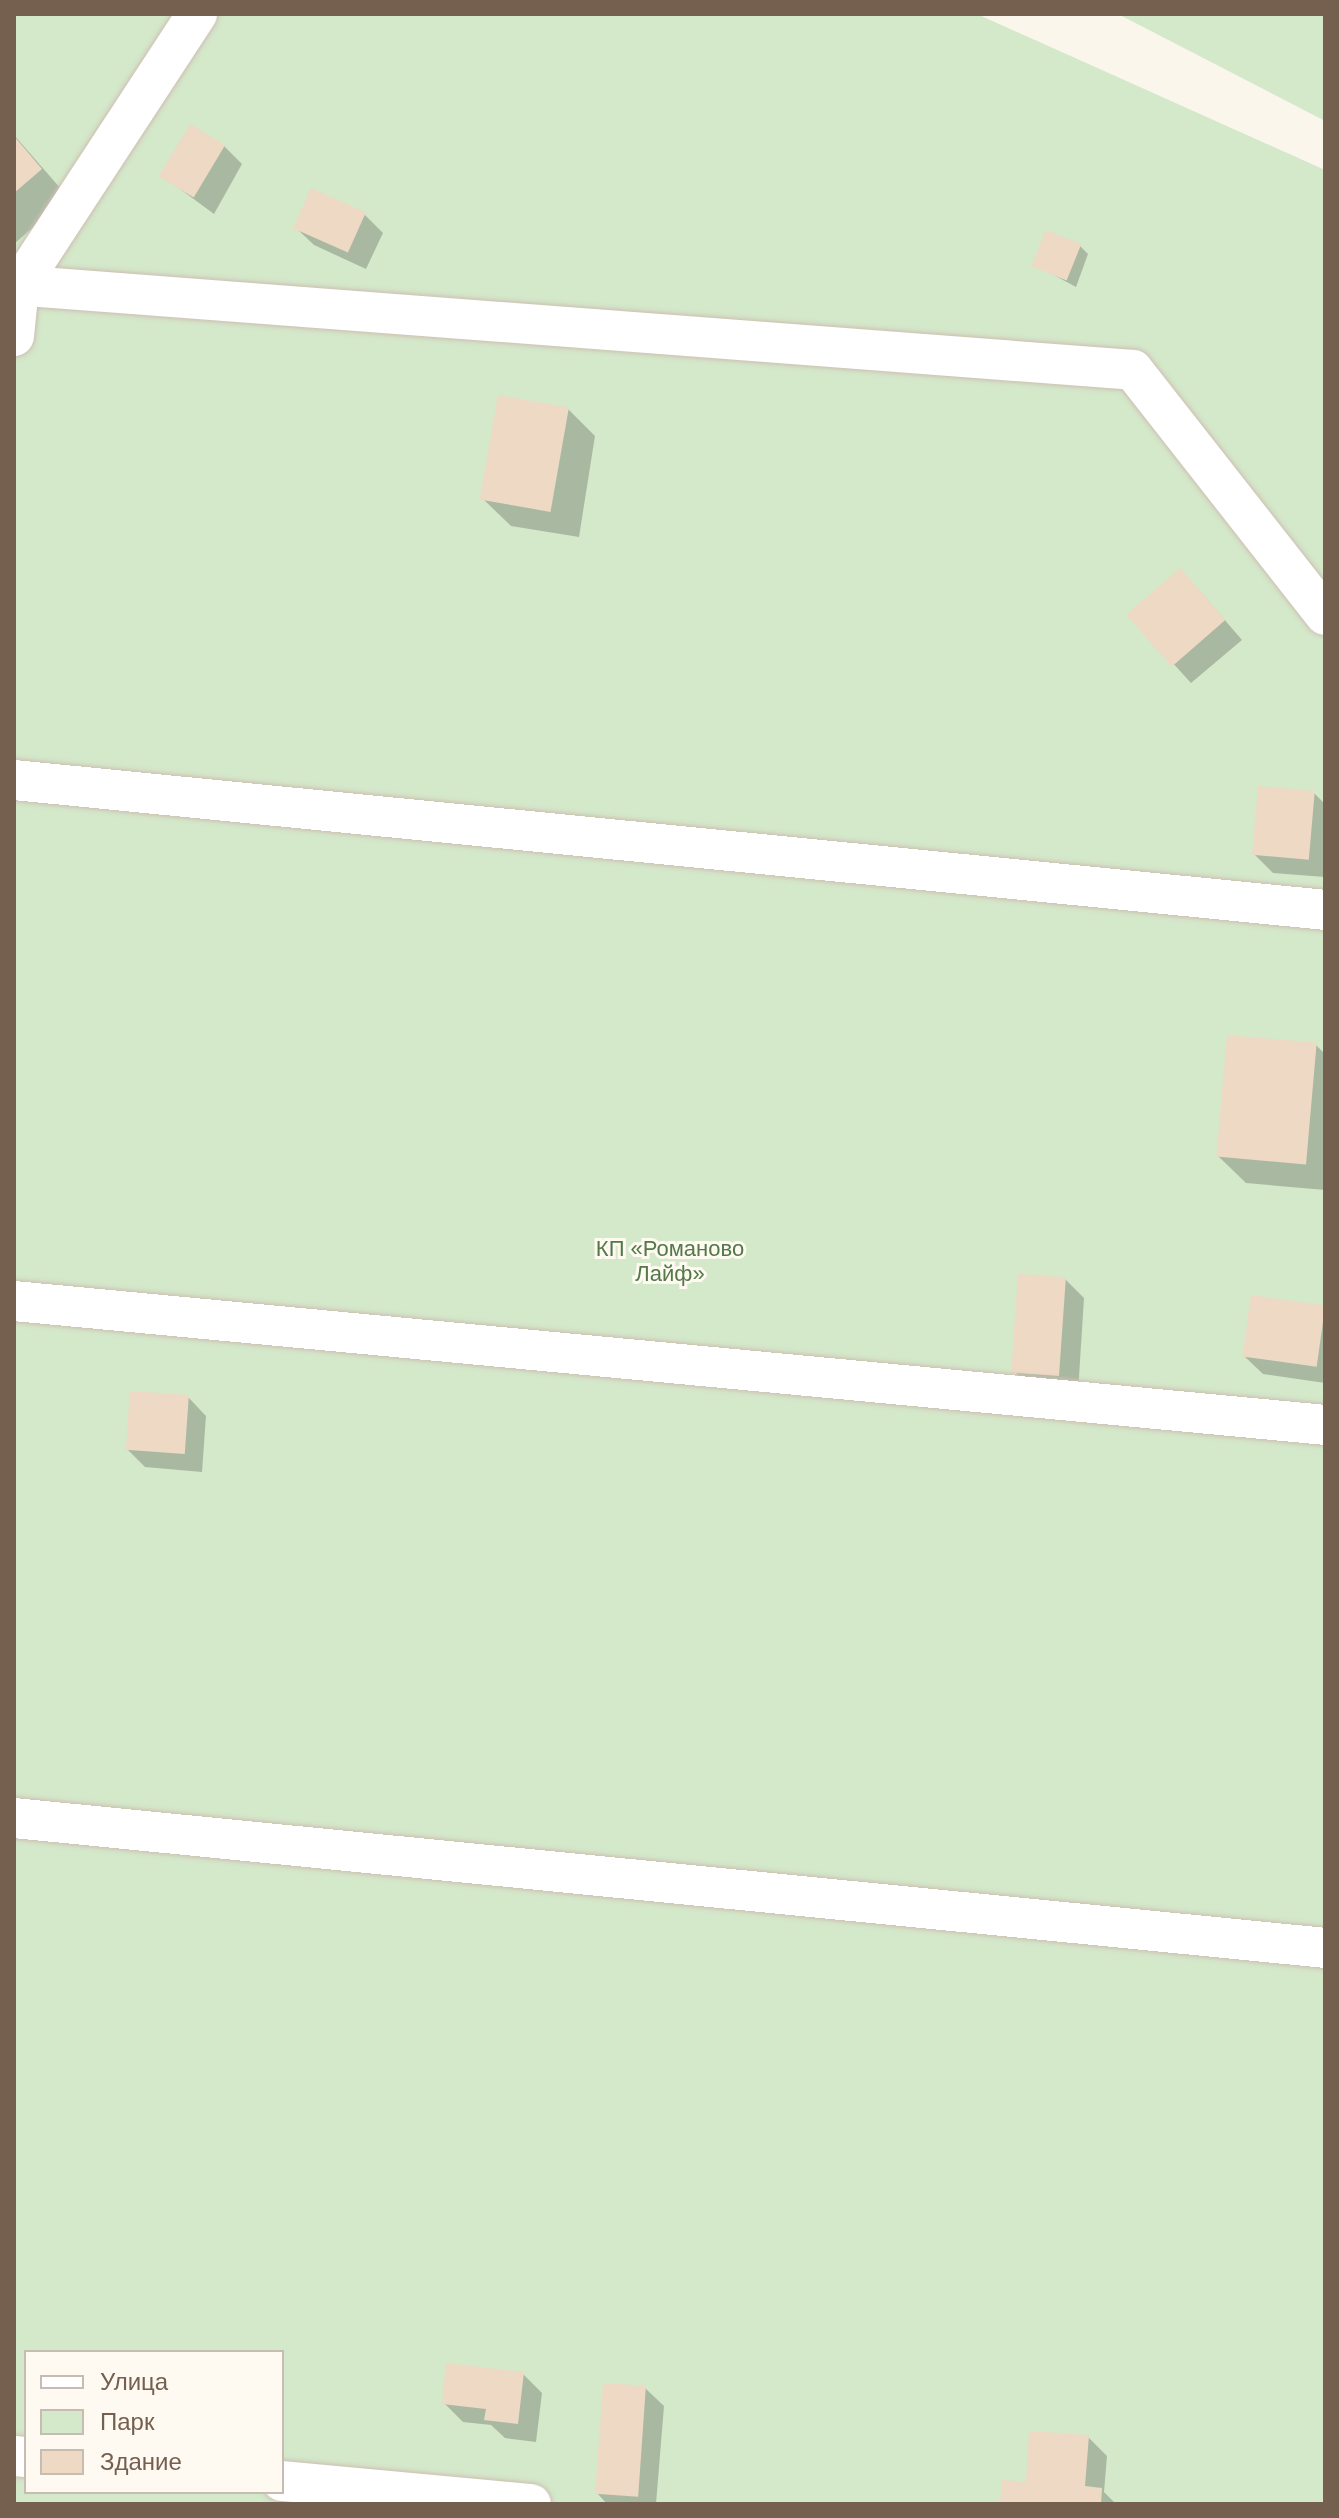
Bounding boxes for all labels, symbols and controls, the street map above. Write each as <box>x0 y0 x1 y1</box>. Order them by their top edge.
park label: КП «Романово Лайф» <box>596 1235 744 1286</box>
legend <box>24 2350 284 2494</box>
text: Улица <box>100 2368 168 2395</box>
text: Парк <box>100 2408 154 2435</box>
text: Здание <box>100 2448 182 2475</box>

